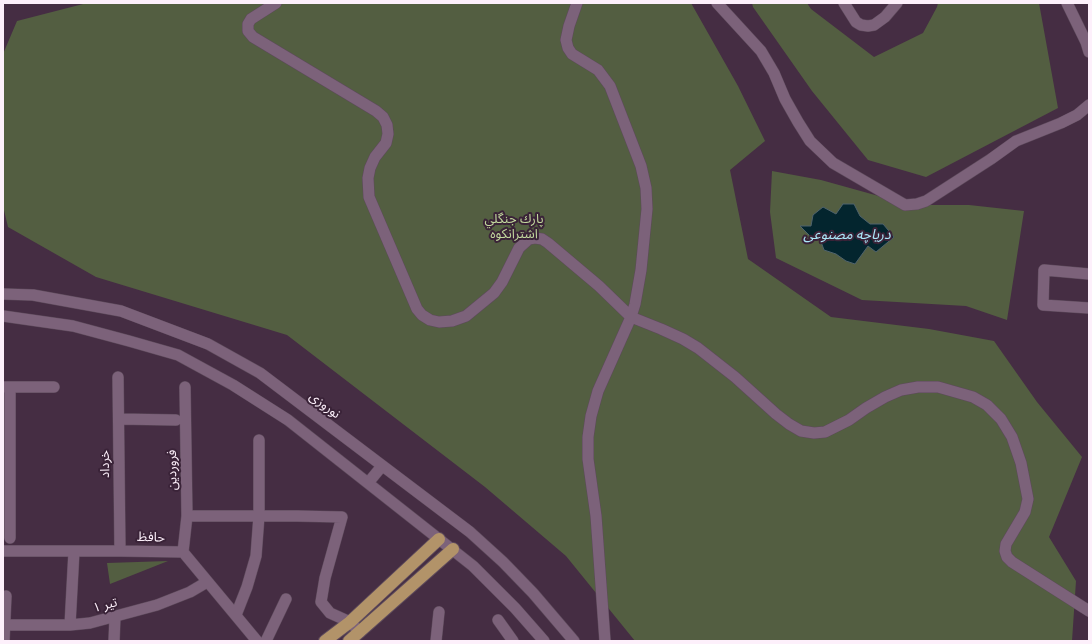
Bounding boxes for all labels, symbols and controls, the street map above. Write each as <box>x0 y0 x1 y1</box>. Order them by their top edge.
park label: پارك جنگلي اشترانكوه <box>484 211 544 242</box>
water label: دریاچه مصنوعی <box>803 226 891 242</box>
street label: نوروزی <box>306 388 344 422</box>
street label: خرداد <box>97 450 113 478</box>
street label: فروردین <box>164 450 180 490</box>
street label: حافظ <box>137 529 165 545</box>
street label: تیر ۱ <box>91 594 119 616</box>

